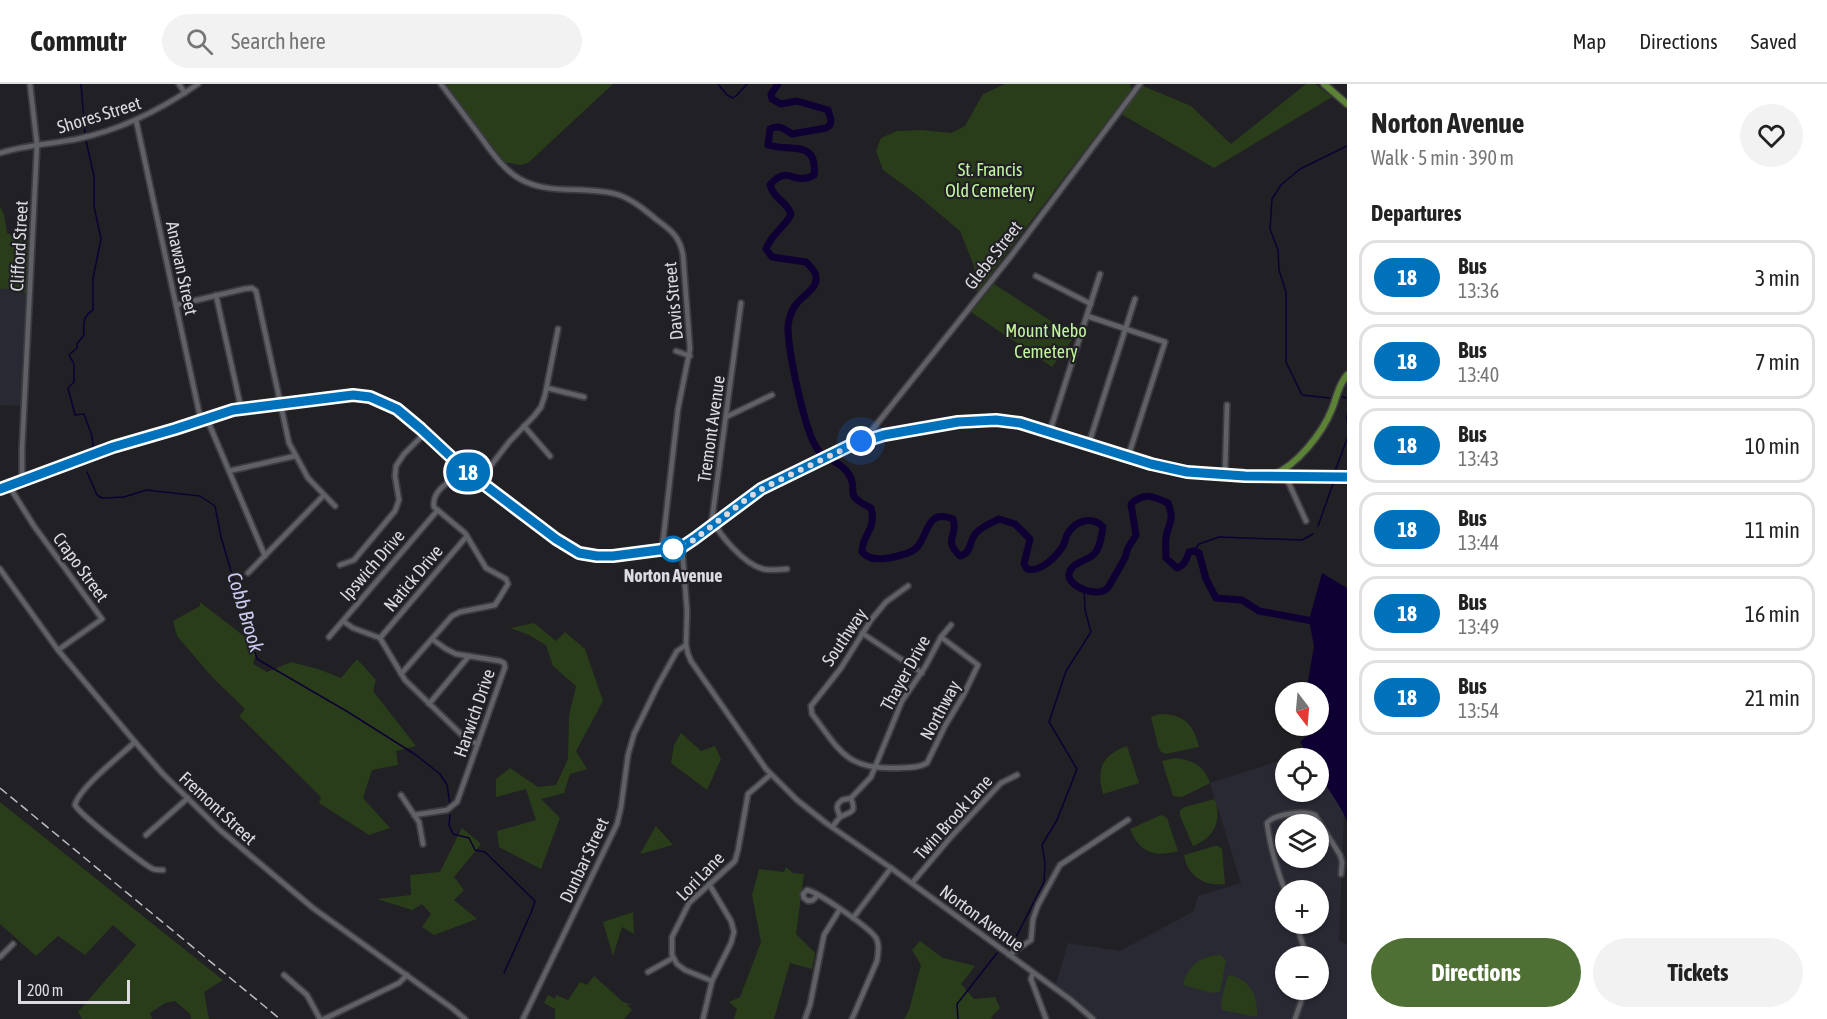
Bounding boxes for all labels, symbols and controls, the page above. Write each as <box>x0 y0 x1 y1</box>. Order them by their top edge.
search box <box>162 14 582 68</box>
text: Commutr <box>30 25 126 57</box>
icon: search <box>183 25 216 58</box>
text: Search here <box>231 28 326 54</box>
text: Map <box>1572 29 1606 53</box>
text: Directions <box>1639 29 1718 53</box>
text: Saved <box>1751 29 1797 53</box>
street label: Shores Street <box>55 92 143 138</box>
button: heart <box>1740 104 1803 167</box>
text: Norton Avenue <box>1371 107 1525 139</box>
text: Walk · 5 min · 390 m <box>1371 146 1514 169</box>
park label: St. Francis Old Cemetery <box>945 159 1035 201</box>
street label: Clifford Street <box>6 200 32 292</box>
text: Departures <box>1371 200 1461 226</box>
street label: Glebe Street <box>960 217 1026 293</box>
street label: Anawan Street <box>162 219 202 317</box>
text: Bus <box>1458 253 1487 279</box>
street label: Davis Street <box>659 261 687 341</box>
text: 18 <box>1397 265 1417 289</box>
text: 3 min <box>1755 265 1800 291</box>
text: 13:36 <box>1458 279 1499 302</box>
park label: Mount Nebo Cemetery <box>1005 320 1087 362</box>
text: Bus <box>1458 337 1487 363</box>
text: 18 <box>1397 349 1417 373</box>
text: 7 min <box>1755 349 1800 375</box>
text: 13:40 <box>1458 363 1499 386</box>
street label: Tremont Avenue <box>693 374 729 484</box>
text: Bus <box>1458 421 1487 447</box>
your location <box>846 426 876 456</box>
text: 18 <box>1397 433 1417 457</box>
text: 10 min <box>1745 433 1800 459</box>
text: 13:43 <box>1458 447 1499 470</box>
line badge: 18 <box>441 452 495 492</box>
text: 18 <box>458 460 478 484</box>
text: Bus <box>1458 505 1487 531</box>
text: 18 <box>1397 517 1417 541</box>
text: 11 min <box>1745 517 1800 543</box>
street label: Ipswich Drive <box>335 525 409 605</box>
street label: Crapo Street <box>49 528 113 606</box>
text: 13:44 <box>1458 531 1499 554</box>
marker: Norton Avenue <box>660 536 686 562</box>
street label: Natick Drive <box>379 540 447 616</box>
place label: Norton Avenue <box>624 565 722 586</box>
water label: Cobb Brook <box>223 569 269 655</box>
text: Bus <box>1458 589 1487 615</box>
text: 18 <box>1397 601 1417 625</box>
text: 16 min <box>1745 601 1800 627</box>
street label: Southway <box>817 604 871 670</box>
text: 13:49 <box>1458 615 1499 638</box>
street label: Thayer Drive <box>876 632 934 714</box>
street label: Harwich Drive <box>449 666 499 760</box>
text: Bus <box>1458 673 1487 699</box>
street label: Northway <box>916 677 964 743</box>
north arrow <box>1275 682 1329 736</box>
map controls <box>1275 682 1329 1000</box>
text: 18 <box>1397 685 1417 709</box>
text: 21 min <box>1745 685 1800 711</box>
text: 13:54 <box>1458 699 1499 722</box>
button: locate <box>1275 748 1329 802</box>
street label: Fremont Street <box>175 767 261 849</box>
street label: Twin Brook Lane <box>910 770 996 864</box>
street label: Dunbar Street <box>555 814 613 906</box>
button: layers <box>1275 814 1329 868</box>
street label: Lori Lane <box>672 847 728 905</box>
street label: Norton Avenue <box>936 880 1028 956</box>
button: + <box>1275 880 1329 934</box>
button: Directions <box>1371 938 1581 1007</box>
button: Tickets <box>1593 938 1803 1007</box>
button: − <box>1275 946 1329 1000</box>
scale bar <box>18 977 130 1004</box>
text: 200 m <box>27 981 63 999</box>

